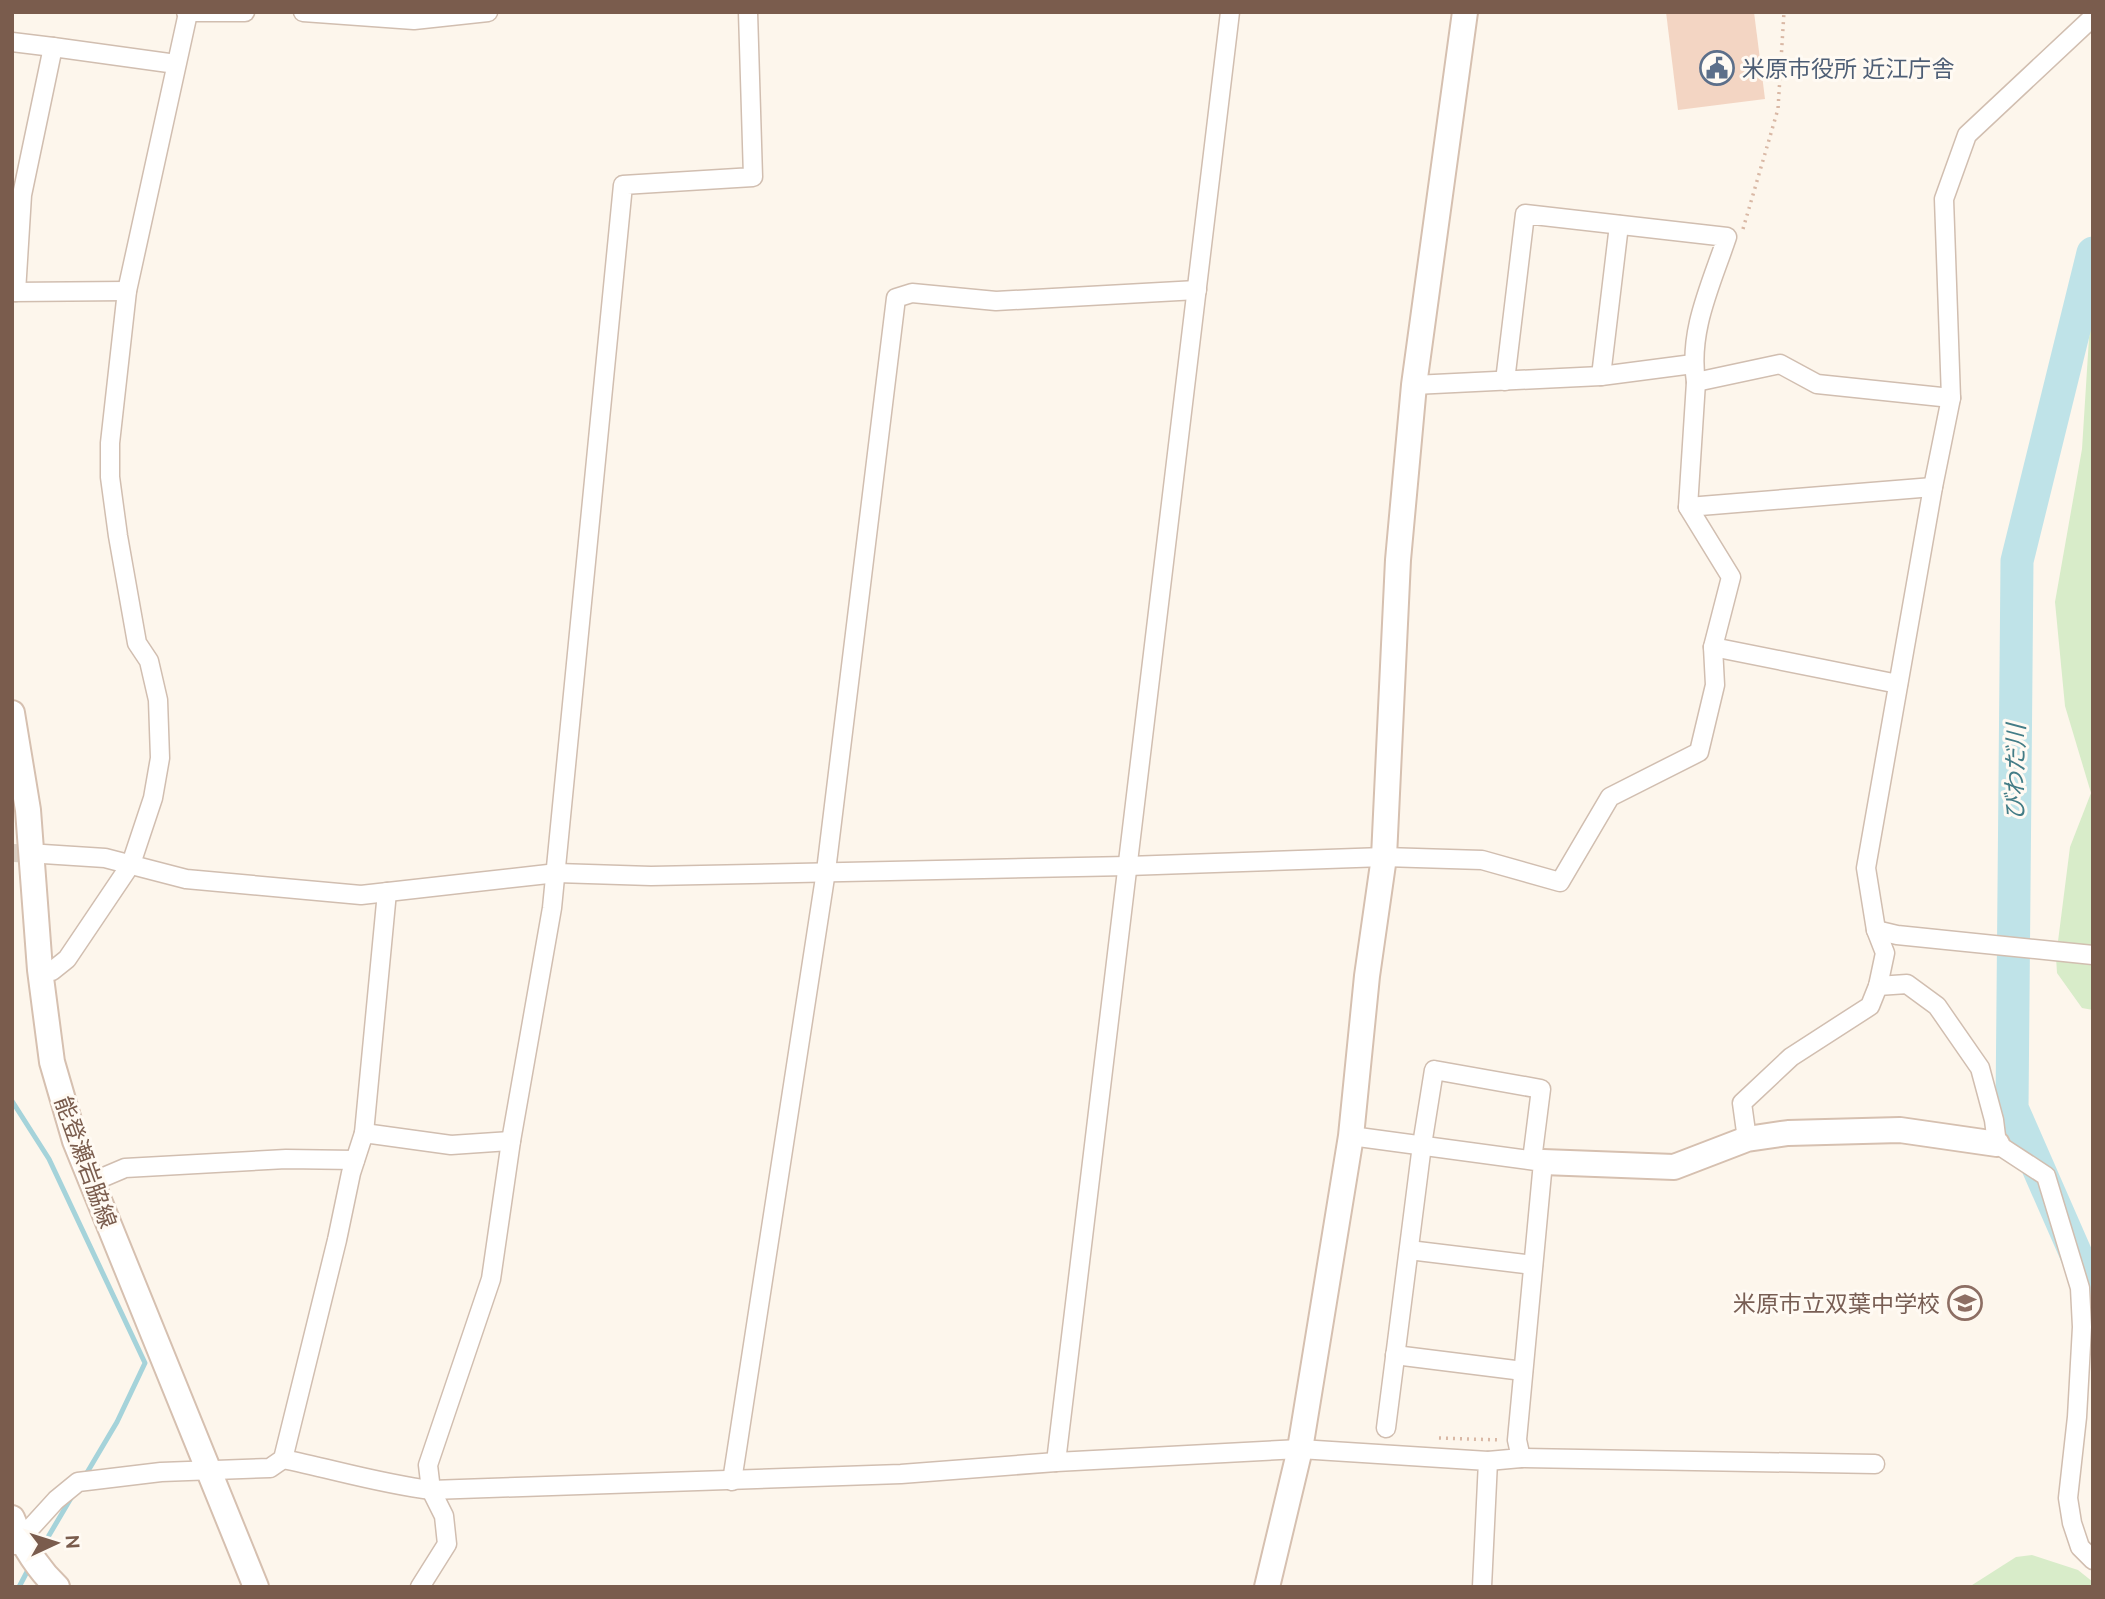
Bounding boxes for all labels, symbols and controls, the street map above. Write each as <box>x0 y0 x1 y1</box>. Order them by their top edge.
public building icon: 米原市役所 近江庁舎 <box>1698 49 1736 87</box>
place label: 米原市役所 近江庁舎 <box>1742 56 1954 81</box>
water label: びわだ川 <box>2001 721 2029 820</box>
street label: 能登瀬岩脇線 <box>51 1093 121 1231</box>
school or university icon: 米原市立双葉中学校 <box>1946 1284 1984 1322</box>
place label: 米原市立双葉中学校 <box>1733 1291 1940 1316</box>
north arrow <box>21 1508 91 1578</box>
text: N <box>61 1534 84 1550</box>

